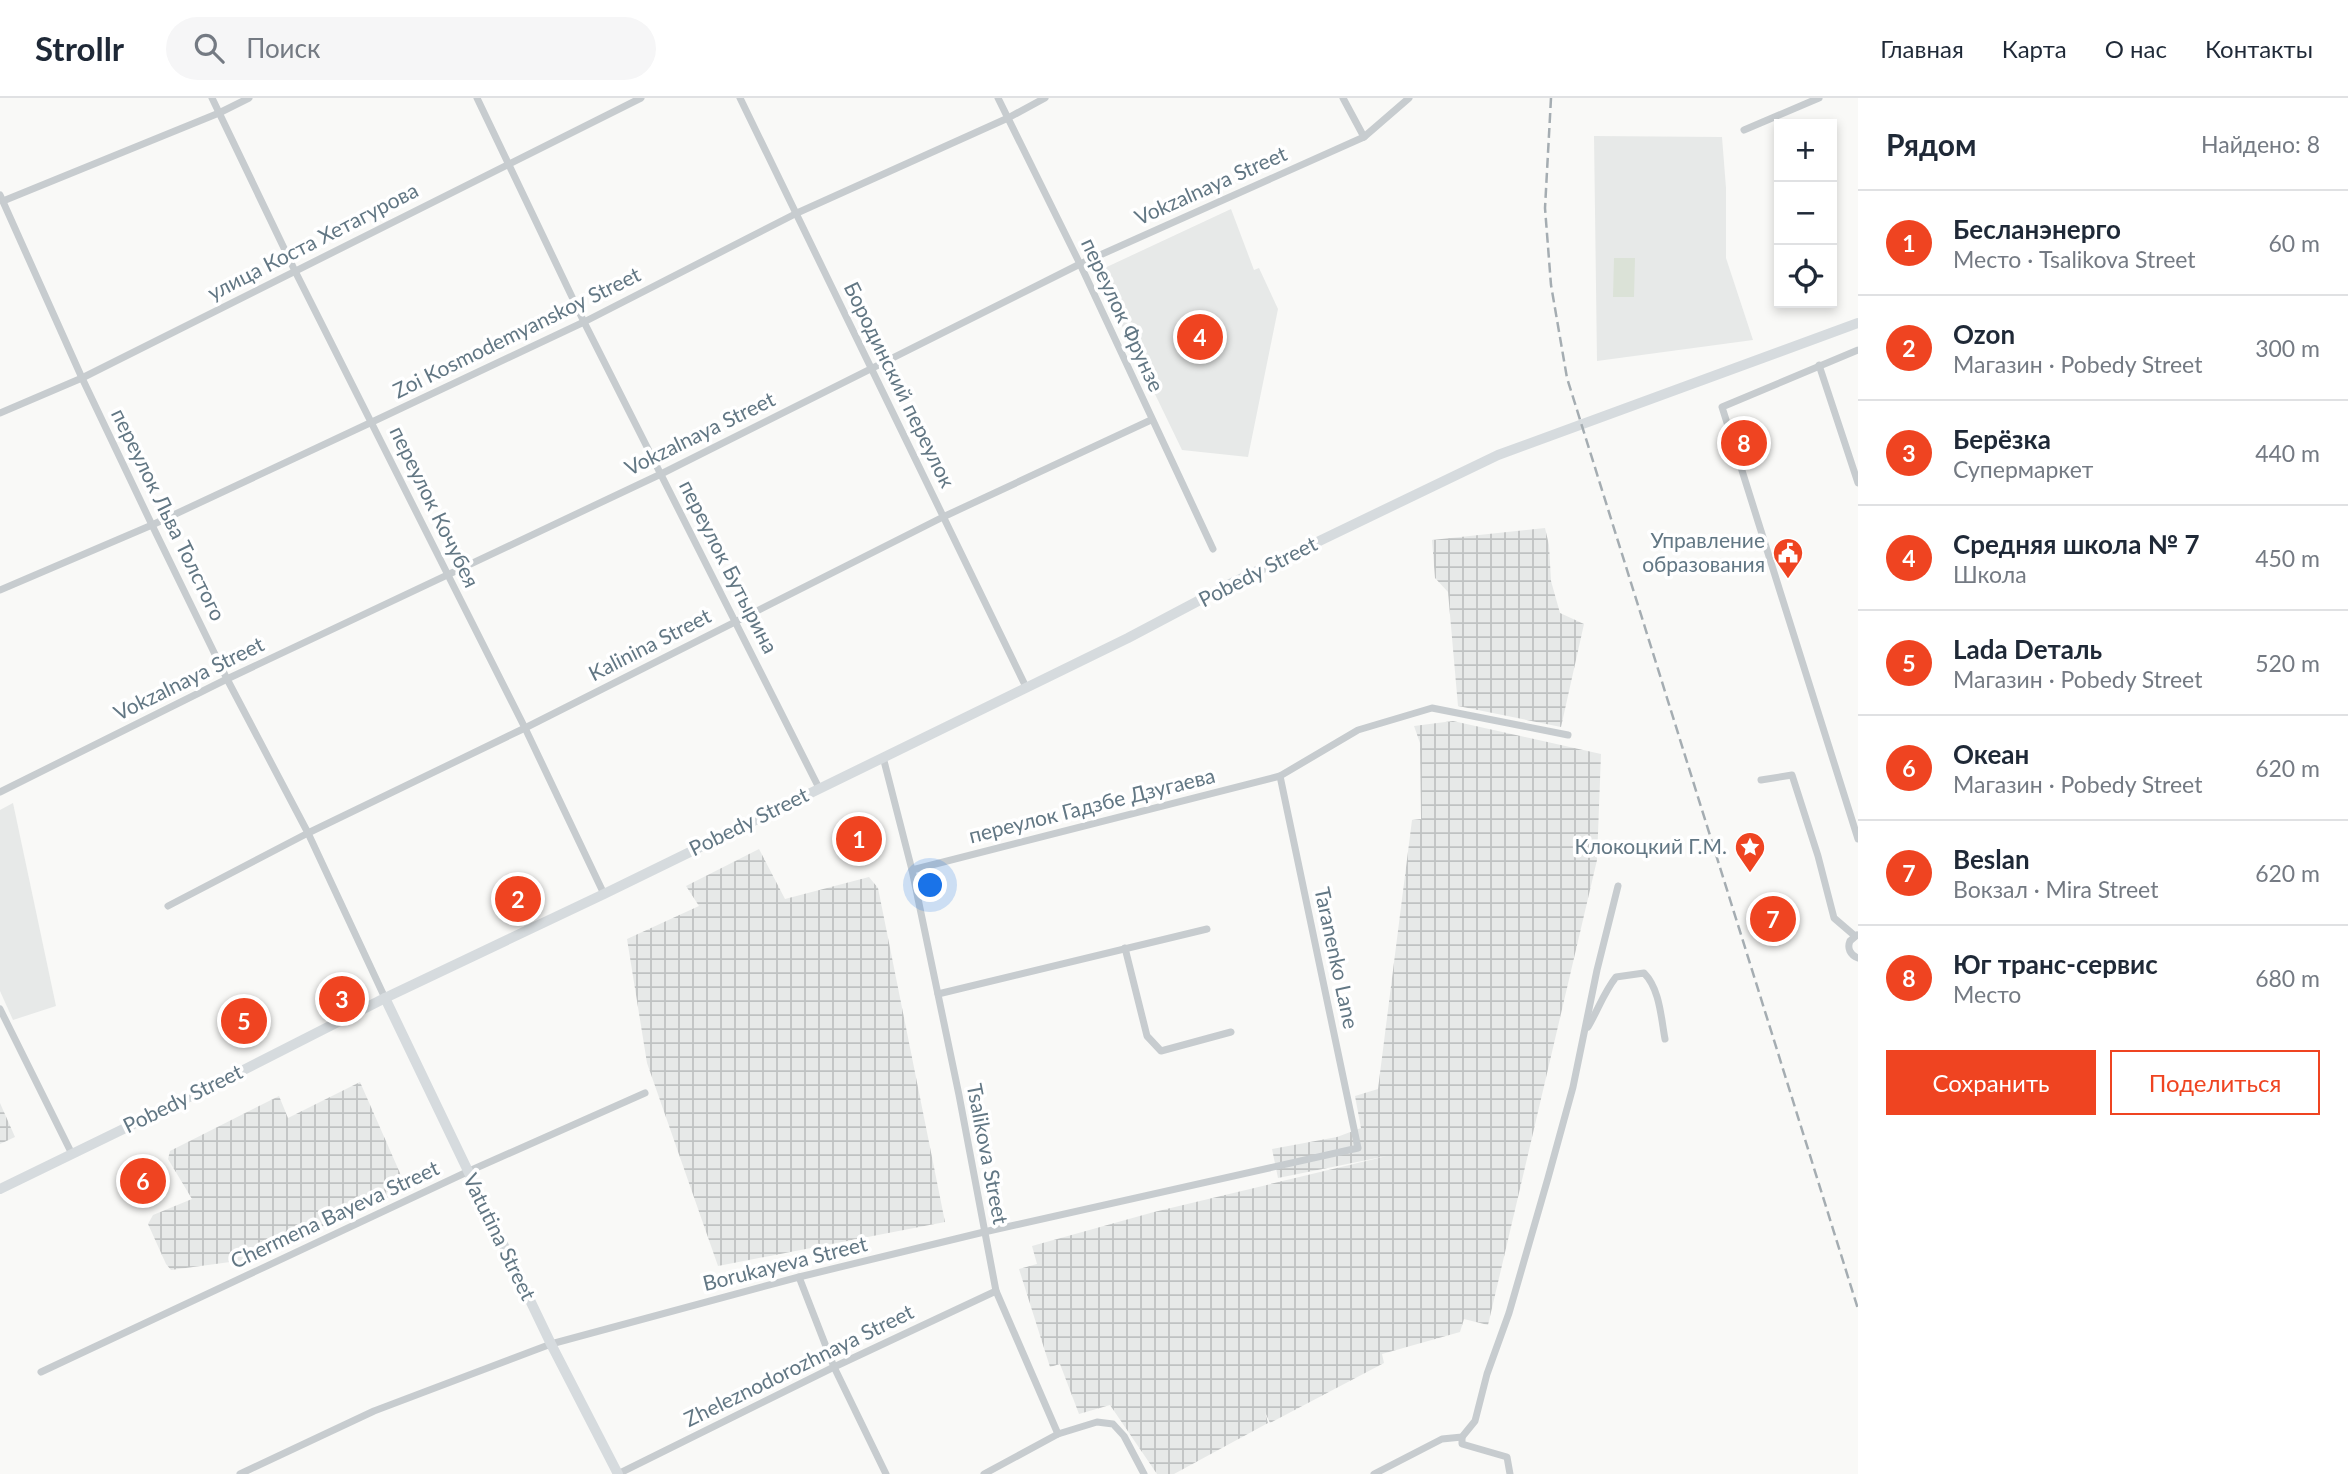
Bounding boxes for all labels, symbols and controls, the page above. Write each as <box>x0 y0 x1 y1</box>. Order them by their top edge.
search box <box>166 17 656 80</box>
text: Strollr <box>35 28 124 68</box>
icon: search <box>190 29 228 67</box>
text: Поиск <box>246 32 320 64</box>
text: Главная <box>1880 34 1964 63</box>
text: Карта <box>2002 34 2067 63</box>
text: О нас <box>2105 34 2167 63</box>
text: Контакты <box>2205 34 2313 63</box>
map controls <box>1774 119 1837 308</box>
button: + <box>1774 119 1837 182</box>
text: Рядом <box>1886 126 1976 162</box>
text: Найдено: 8 <box>2201 130 2320 158</box>
street label: Vokzalnaya Street <box>1131 140 1291 229</box>
street label: улица Коста Хетагурова <box>203 177 422 305</box>
button: − <box>1774 182 1837 245</box>
text: Бесланэнерго <box>1953 213 2121 245</box>
text: 1 <box>1902 229 1916 257</box>
text: 60 m <box>2269 229 2320 257</box>
street label: переулок Фрунзе <box>1077 234 1170 395</box>
button: locate <box>1774 245 1837 308</box>
text: Место · Tsalikova Street <box>1953 245 2196 273</box>
street label: Zoi Kosmodemyanskoy Street <box>389 261 645 403</box>
street label: Бородинский переулок <box>840 277 961 491</box>
pin: 4 <box>1177 311 1223 363</box>
text: Ozon <box>1953 318 2015 350</box>
text: 2 <box>1902 334 1916 362</box>
text: 300 m <box>2255 334 2320 362</box>
text: Магазин · Pobedy Street <box>1953 350 2202 378</box>
street label: Vokzalnaya Street <box>620 385 779 480</box>
street label: переулок Льва Толстого <box>107 404 232 625</box>
pin: 8 <box>1721 417 1767 469</box>
street label: переулок Кочубея <box>385 422 485 591</box>
text: Берёзка <box>1953 423 2051 455</box>
text: 3 <box>1902 439 1916 467</box>
text: 440 m <box>2255 439 2320 467</box>
text: Супермаркет <box>1953 455 2093 483</box>
street label: переулок Бутырина <box>675 476 784 657</box>
place label: Управление образования <box>1642 527 1765 576</box>
text: Средняя школа № 7 <box>1953 528 2200 560</box>
street label: Pobedy Street <box>1194 530 1321 611</box>
public building icon: Управление образования <box>1771 536 1805 580</box>
text: 4 <box>1902 544 1916 572</box>
text: 450 m <box>2255 544 2320 572</box>
text: Школа <box>1953 560 2027 588</box>
street label: Kalinina Street <box>584 602 715 685</box>
street label: Vokzalnaya Street <box>109 630 268 725</box>
text: Lada Dеталь <box>1953 633 2102 665</box>
text: 5 <box>1902 649 1916 677</box>
text: 520 m <box>2255 649 2320 677</box>
text: Магазин · Pobedy Street <box>1953 665 2202 693</box>
text: Океан <box>1953 738 2029 770</box>
text: 6 <box>1902 754 1916 782</box>
text: 620 m <box>2255 754 2320 782</box>
street label: переулок Гадзбе Дзугаева <box>966 762 1217 847</box>
text: Магазин · Pobedy Street <box>1953 770 2202 798</box>
street label: Pobedy Street <box>685 781 812 860</box>
pin: 1 <box>836 813 882 865</box>
place icon: Клокоцкий Г.М. <box>1733 830 1767 874</box>
place label: Клокоцкий Г.М. <box>1575 833 1727 858</box>
text: Beslan <box>1953 843 2030 875</box>
text: 7 <box>1902 859 1916 887</box>
text: 620 m <box>2255 859 2320 887</box>
your location <box>913 868 947 902</box>
pin: 2 <box>495 873 541 925</box>
text: Вокзал · Mira Street <box>1953 875 2158 903</box>
street label: Taranenko Lane <box>1310 885 1365 1031</box>
pin: 7 <box>1750 893 1796 945</box>
text: Юг транс-сервис <box>1953 948 2158 980</box>
text: 8 <box>1902 964 1916 992</box>
text: 680 m <box>2255 964 2320 992</box>
pin: 3 <box>319 973 365 1025</box>
text: Место <box>1953 980 2021 1008</box>
pin: 5 <box>221 995 267 1047</box>
button: Сохранить <box>1886 1050 2096 1115</box>
button: Поделиться <box>2110 1050 2320 1115</box>
street label: Pobedy Street <box>119 1058 246 1137</box>
street label: Tsalikova Street <box>963 1081 1014 1227</box>
street label: Chermena Bayeva Street <box>226 1154 443 1273</box>
pin: 6 <box>120 1155 166 1207</box>
street label: Vatutina Street <box>459 1169 542 1304</box>
street label: Borukayeva Street <box>700 1230 870 1295</box>
street label: Zheleznodorozhnaya Street <box>680 1298 917 1431</box>

